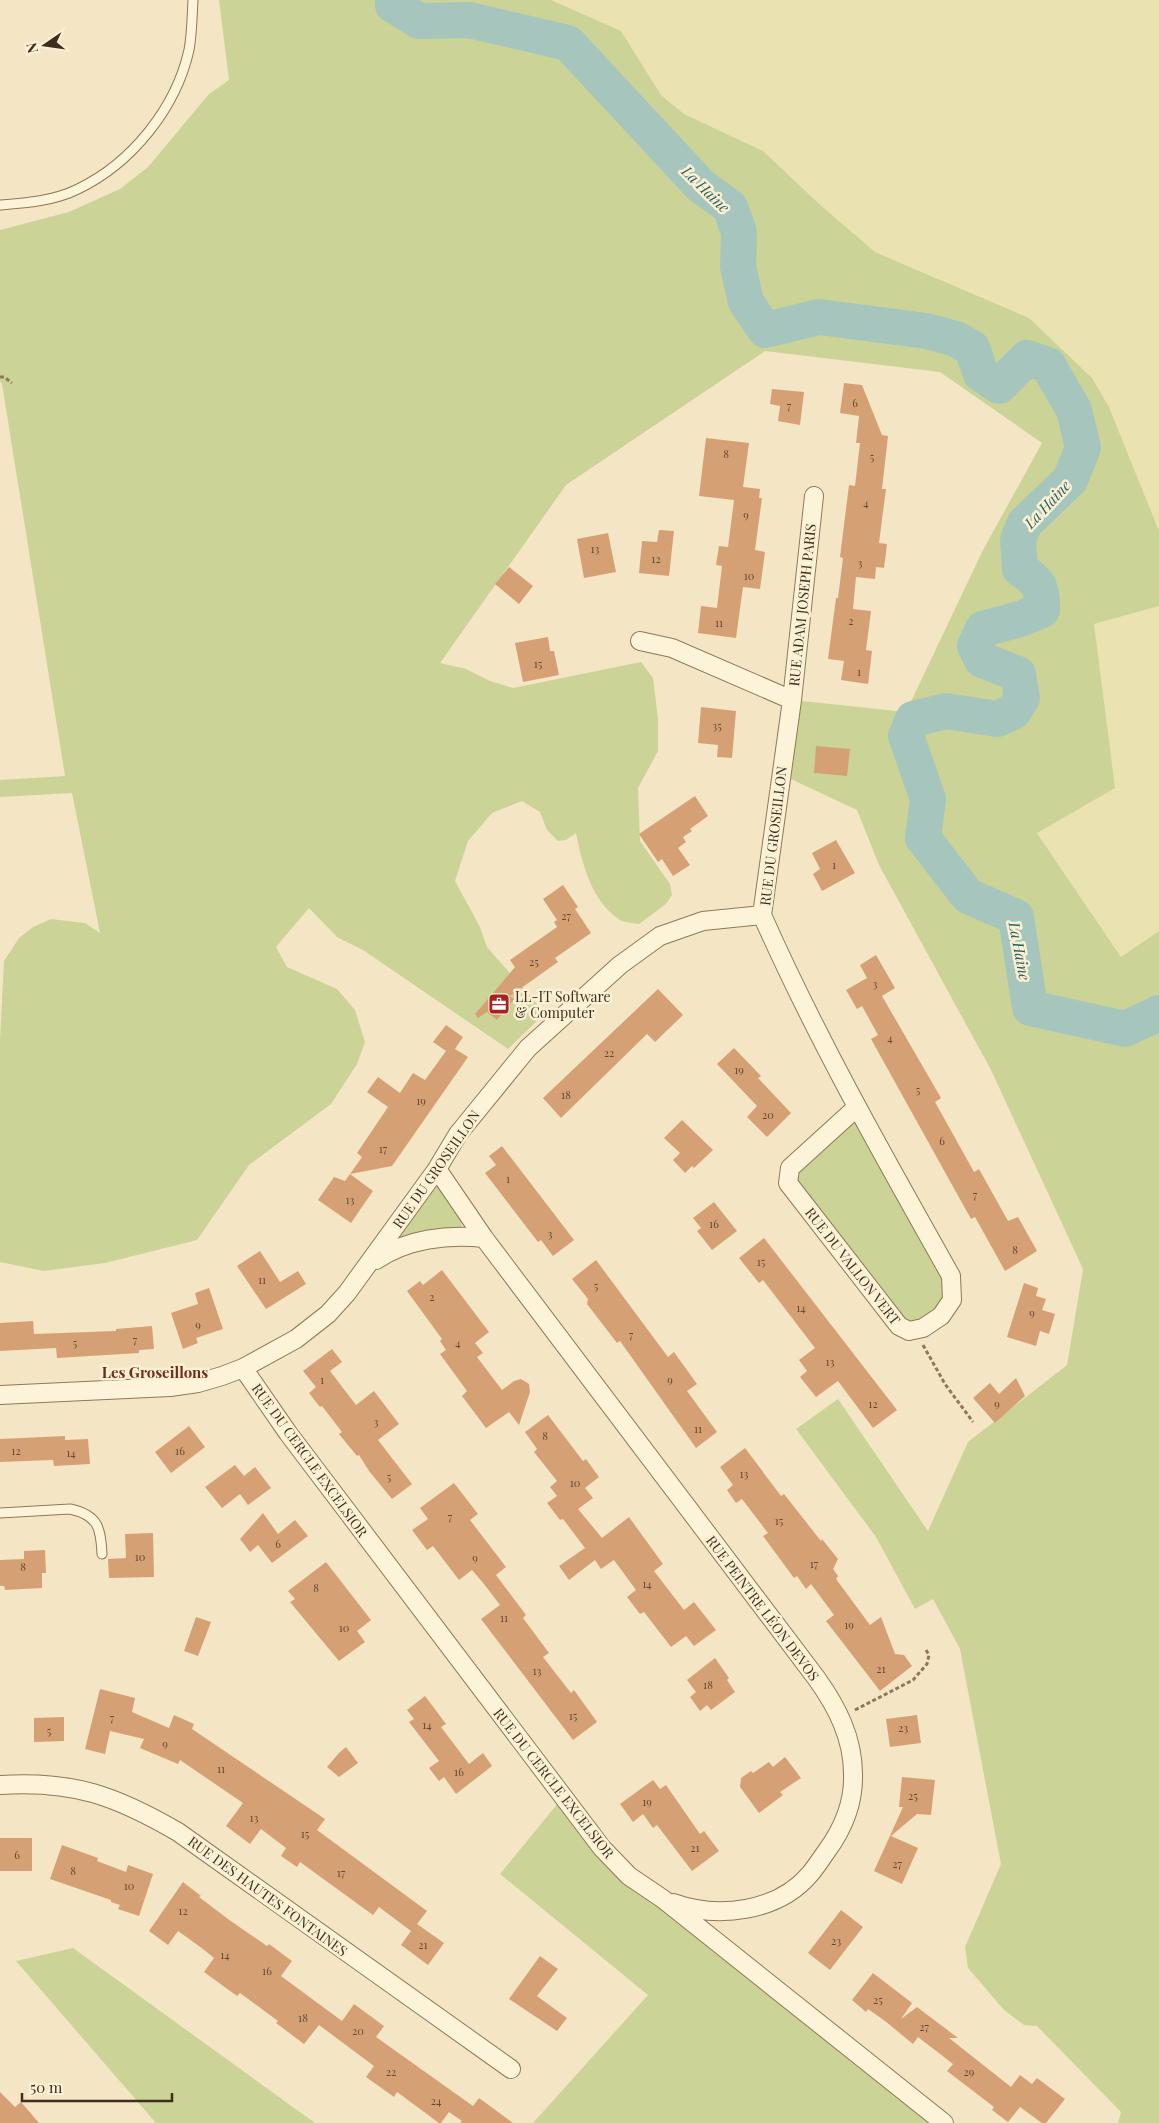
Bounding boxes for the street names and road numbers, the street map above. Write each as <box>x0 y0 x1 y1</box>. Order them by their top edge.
street label: RUE ADAM JOSEPH PARIS <box>784 523 820 687</box>
street label: RUE DU GROSEILLON <box>755 765 791 907</box>
street label: RUE DU GROSEILLON <box>388 1106 484 1232</box>
street label: RUE DU VALLON VERT <box>801 1203 905 1329</box>
street label: RUE DU CERCLE EXCELSIOR <box>248 1379 373 1541</box>
street label: RUE PEINTRE LÉON DEVOS <box>702 1532 824 1684</box>
street label: RUE DU CERCLE EXCELSIOR <box>489 1704 619 1863</box>
street label: RUE DES HAUTES FONTAINES <box>185 1832 351 1960</box>

